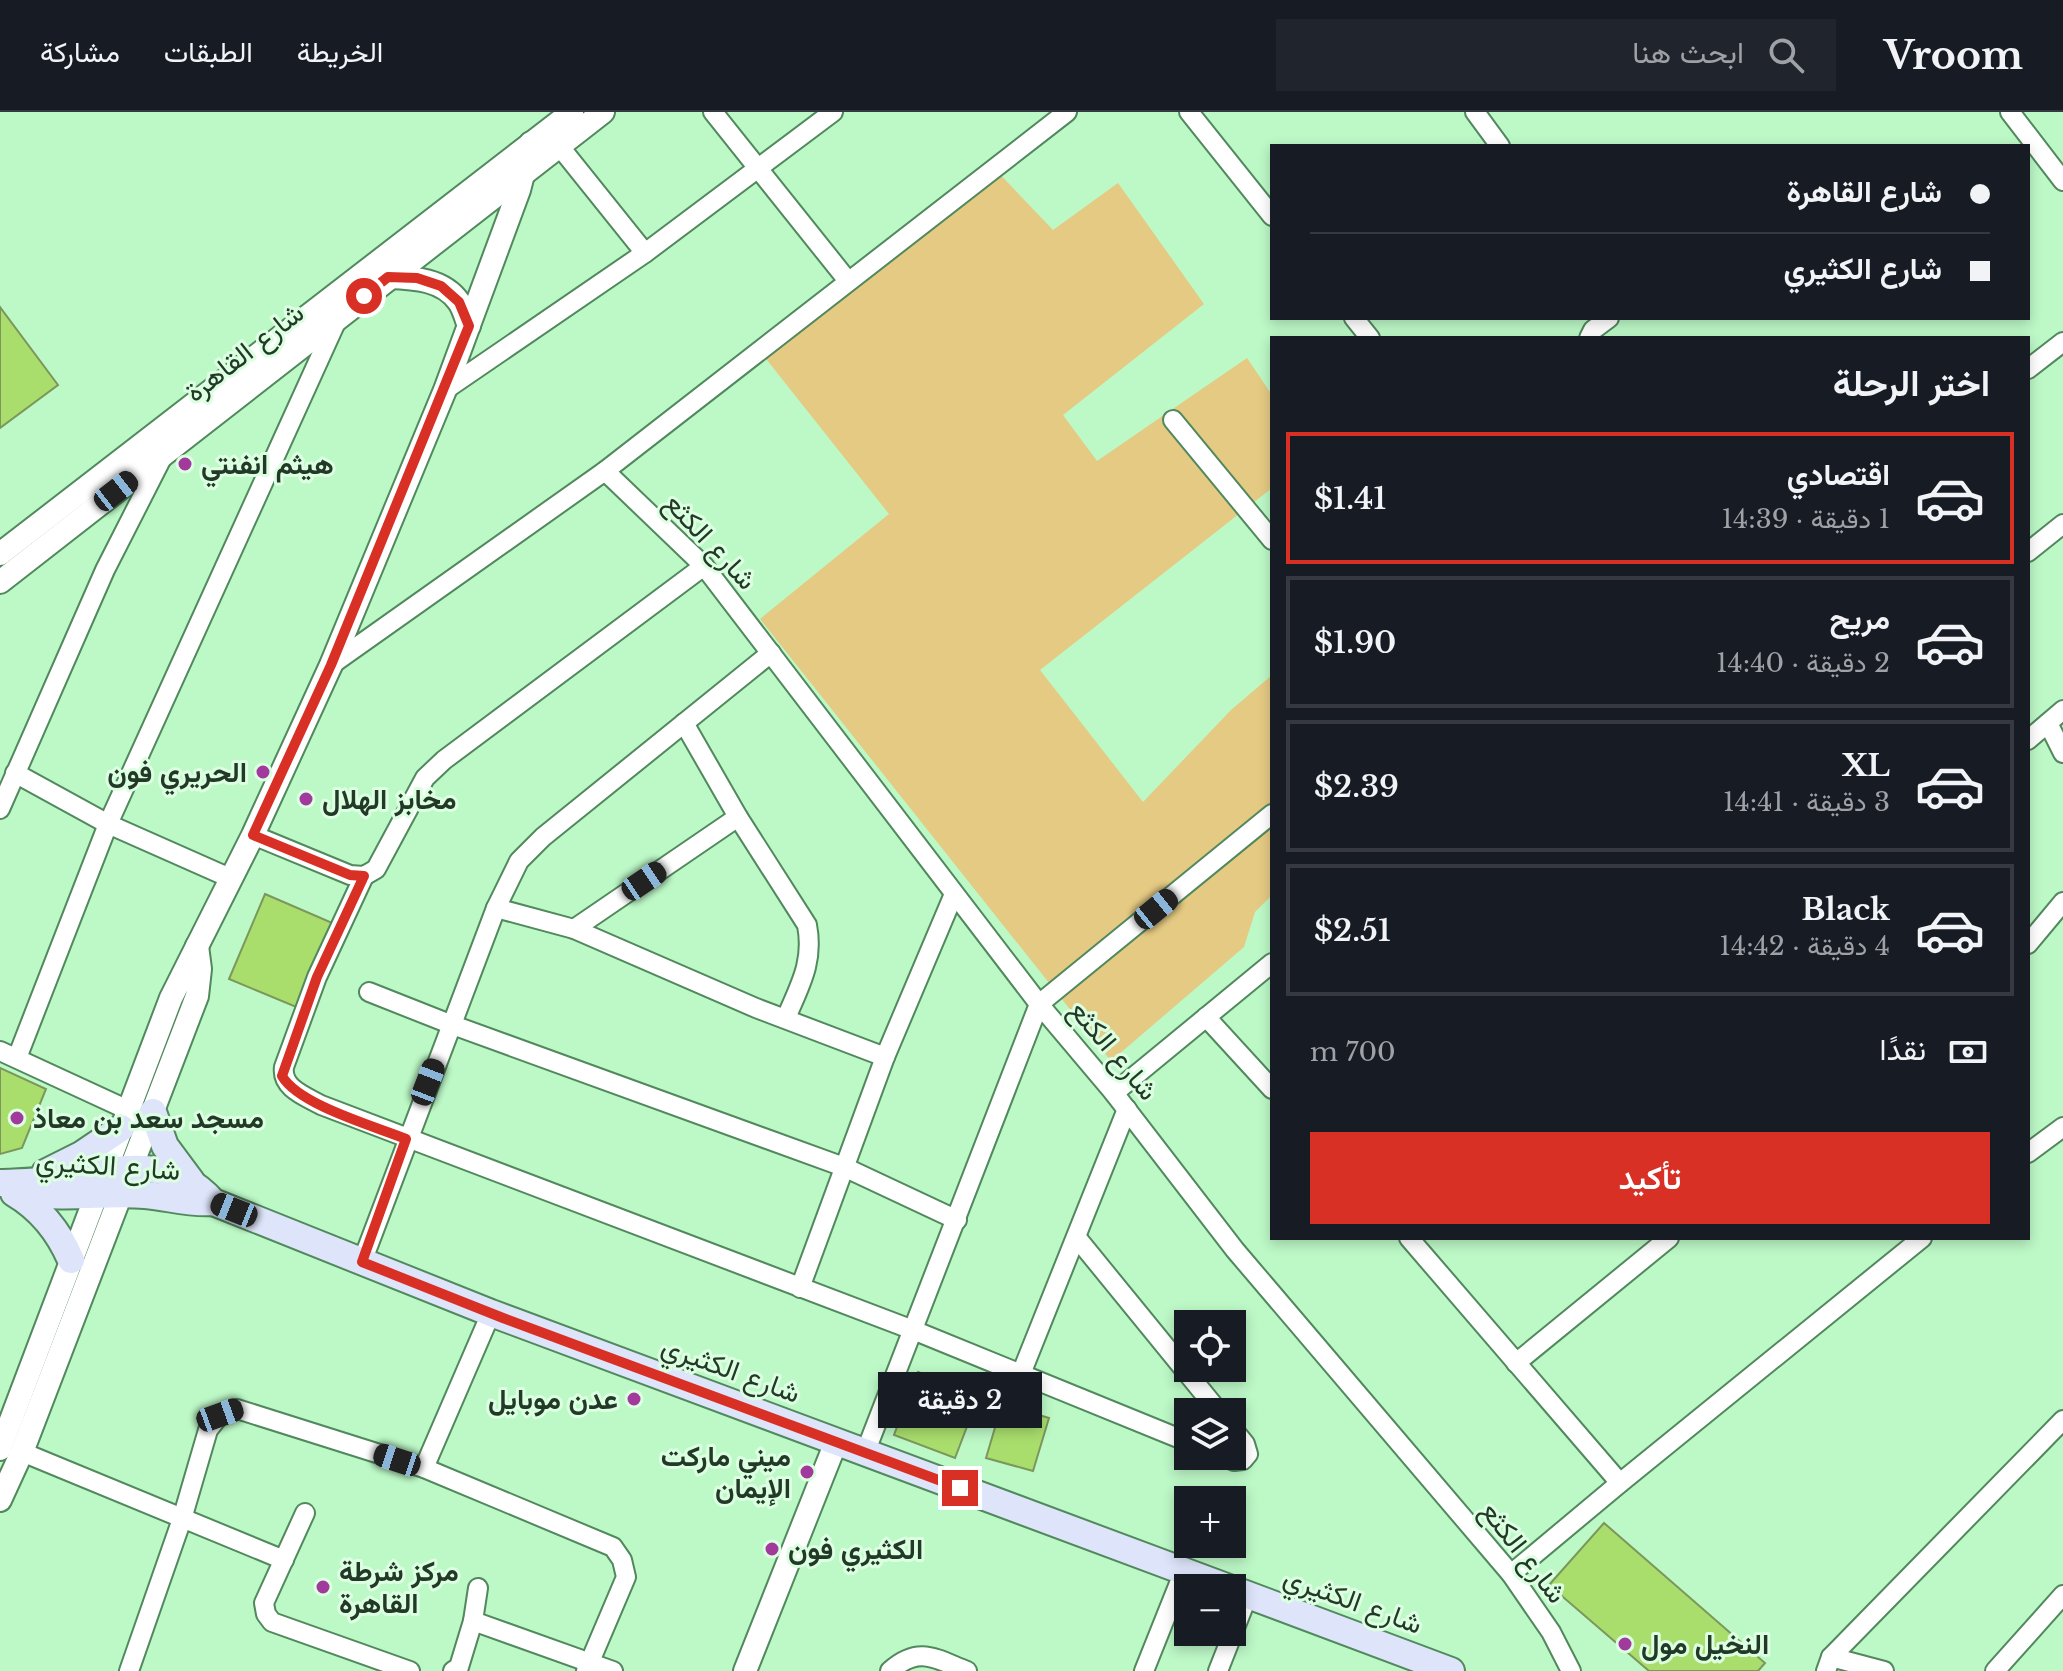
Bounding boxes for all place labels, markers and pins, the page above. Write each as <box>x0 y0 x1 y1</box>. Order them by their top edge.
place label: هيثم انفنتي <box>201 447 334 488</box>
marker: هيثم انفنتي <box>176 455 194 473</box>
place label: الحريري فون <box>107 755 247 796</box>
marker: الحريري فون <box>254 763 272 781</box>
place label: مخابز الهلال <box>322 782 456 817</box>
marker: مخابز الهلال <box>297 790 315 808</box>
place label: مسجد سعد بن معاذ <box>33 1101 264 1136</box>
marker: مسجد سعد بن معاذ <box>8 1109 26 1127</box>
place label: عدن موبايل <box>488 1382 618 1417</box>
marker: عدن موبايل <box>625 1390 643 1408</box>
place label: ميني ماركت الإيمان <box>661 1439 791 1507</box>
marker: ميني ماركت الإيمان <box>798 1463 816 1481</box>
place label: الكثيري فون <box>788 1532 923 1573</box>
marker: الكثيري فون <box>763 1540 781 1558</box>
place label: مركز شرطة القاهرة <box>339 1554 459 1621</box>
marker: مركز شرطة القاهرة <box>314 1578 332 1596</box>
place label: النخيل مول <box>1641 1627 1769 1662</box>
marker: النخيل مول <box>1616 1635 1634 1653</box>

